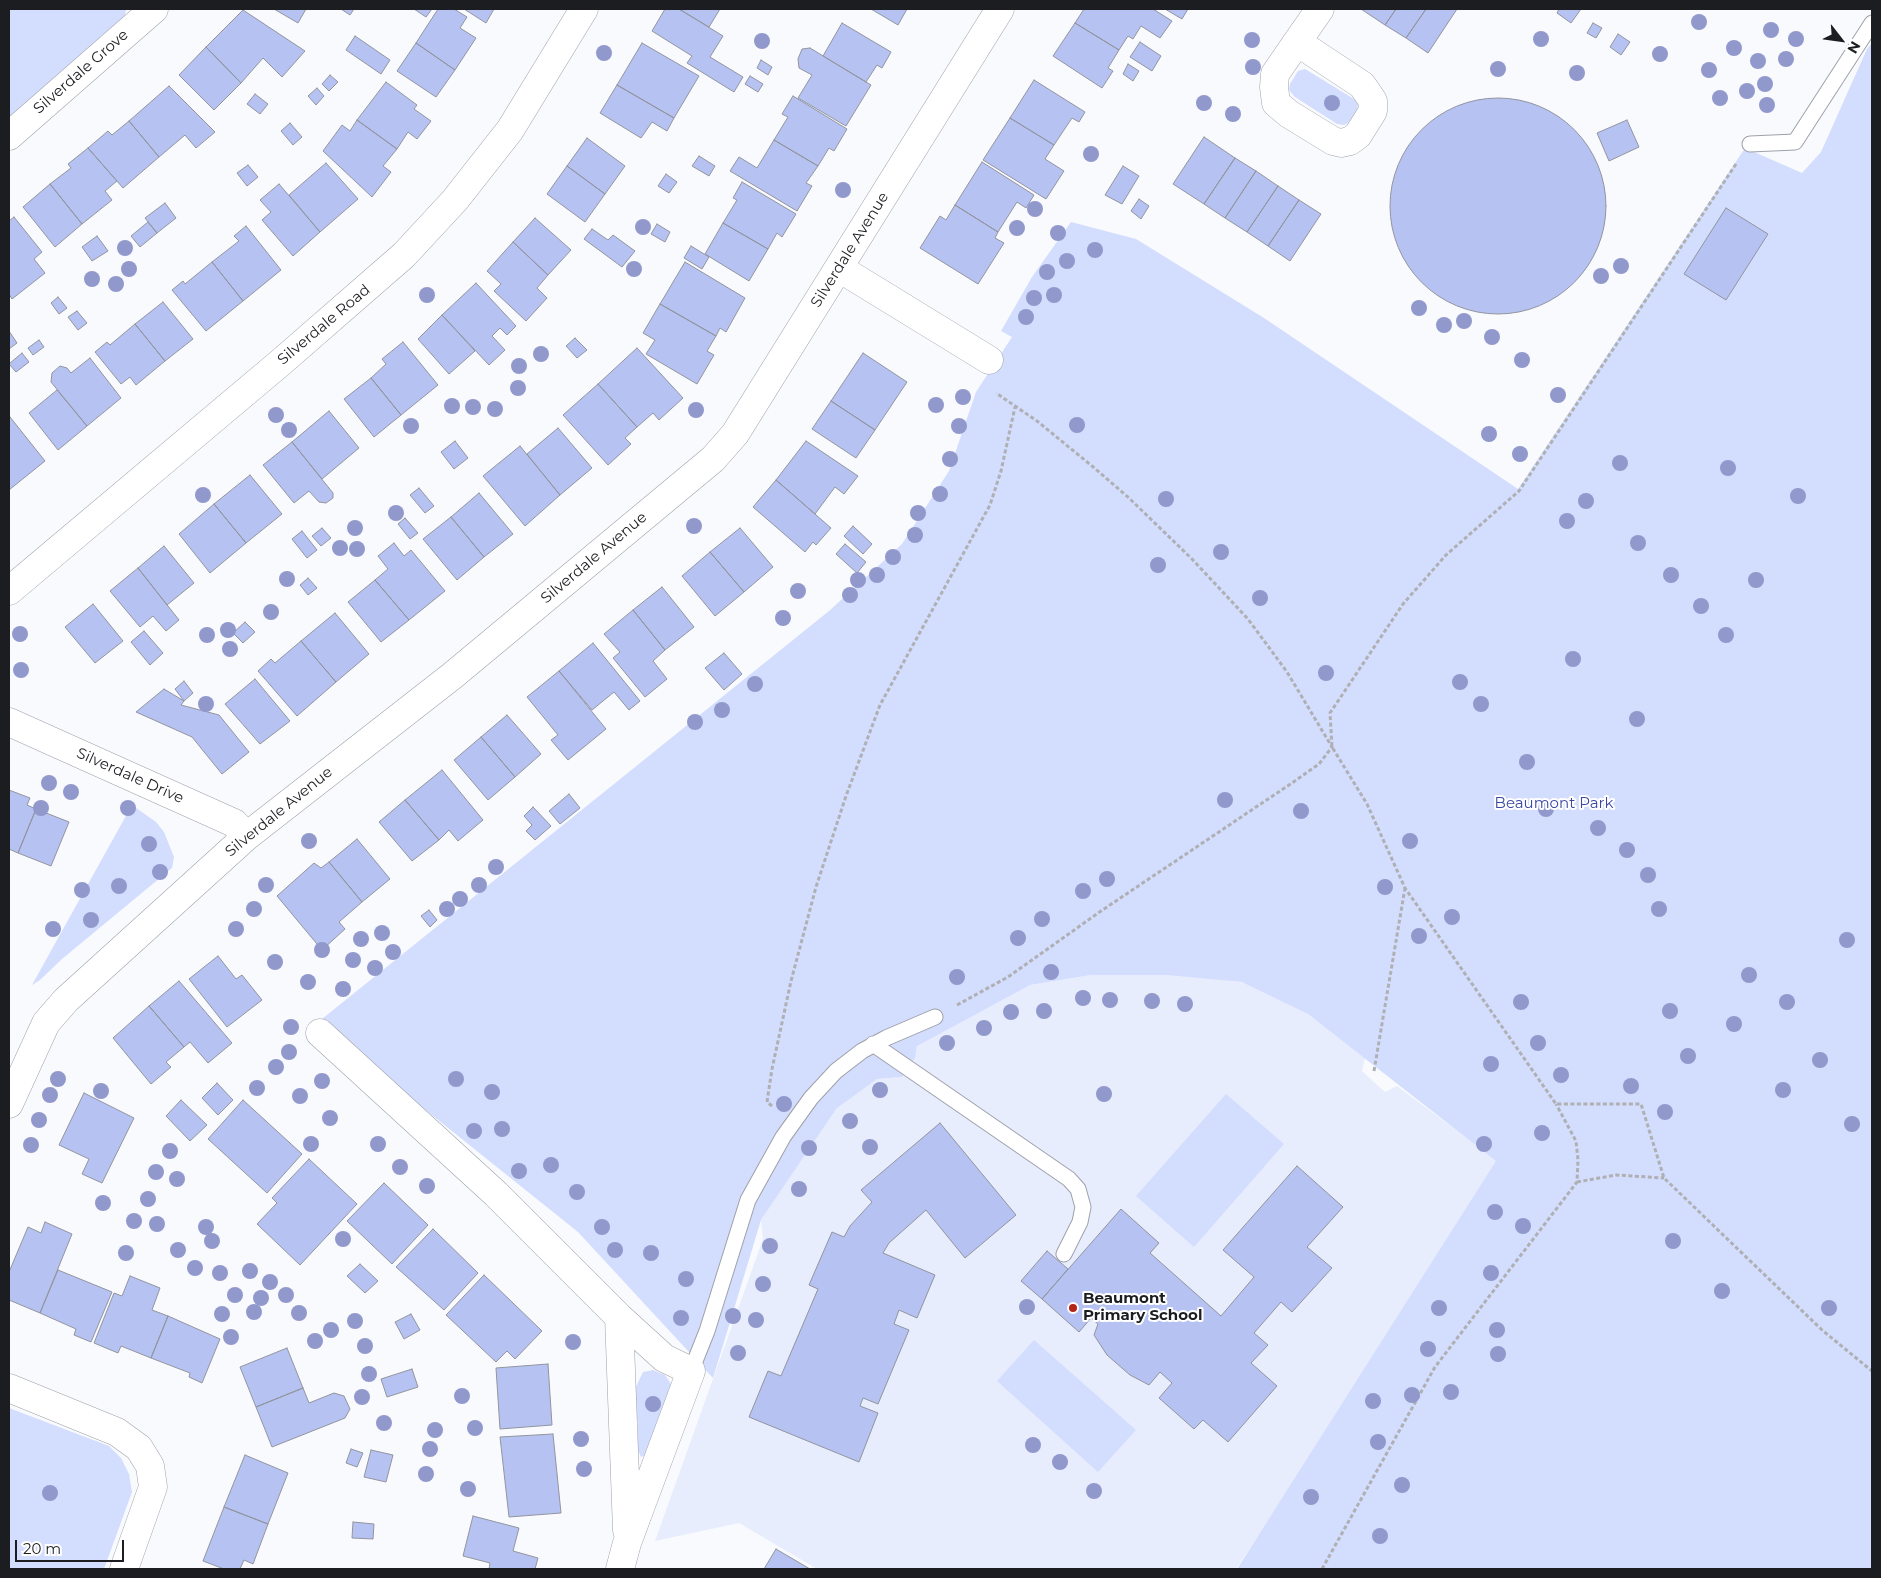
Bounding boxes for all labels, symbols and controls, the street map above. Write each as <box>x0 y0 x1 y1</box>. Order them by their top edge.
north arrow <box>1816 15 1866 65</box>
street label: Silverdale Grove <box>30 26 132 118</box>
text: N <box>1843 38 1865 57</box>
street label: Silverdale Avenue <box>807 189 893 311</box>
street label: Silverdale Road <box>274 281 374 369</box>
street label: Silverdale Avenue <box>537 508 651 608</box>
street label: Silverdale Drive <box>74 744 186 808</box>
street label: Silverdale Avenue <box>222 763 336 861</box>
park label: Beaumont Park <box>1495 795 1613 813</box>
place label: Beaumont Primary School <box>1083 1290 1202 1325</box>
marker: Beaumont Primary School <box>1067 1302 1079 1314</box>
scale bar <box>18 1530 126 1562</box>
text: 20 m <box>23 1539 61 1558</box>

